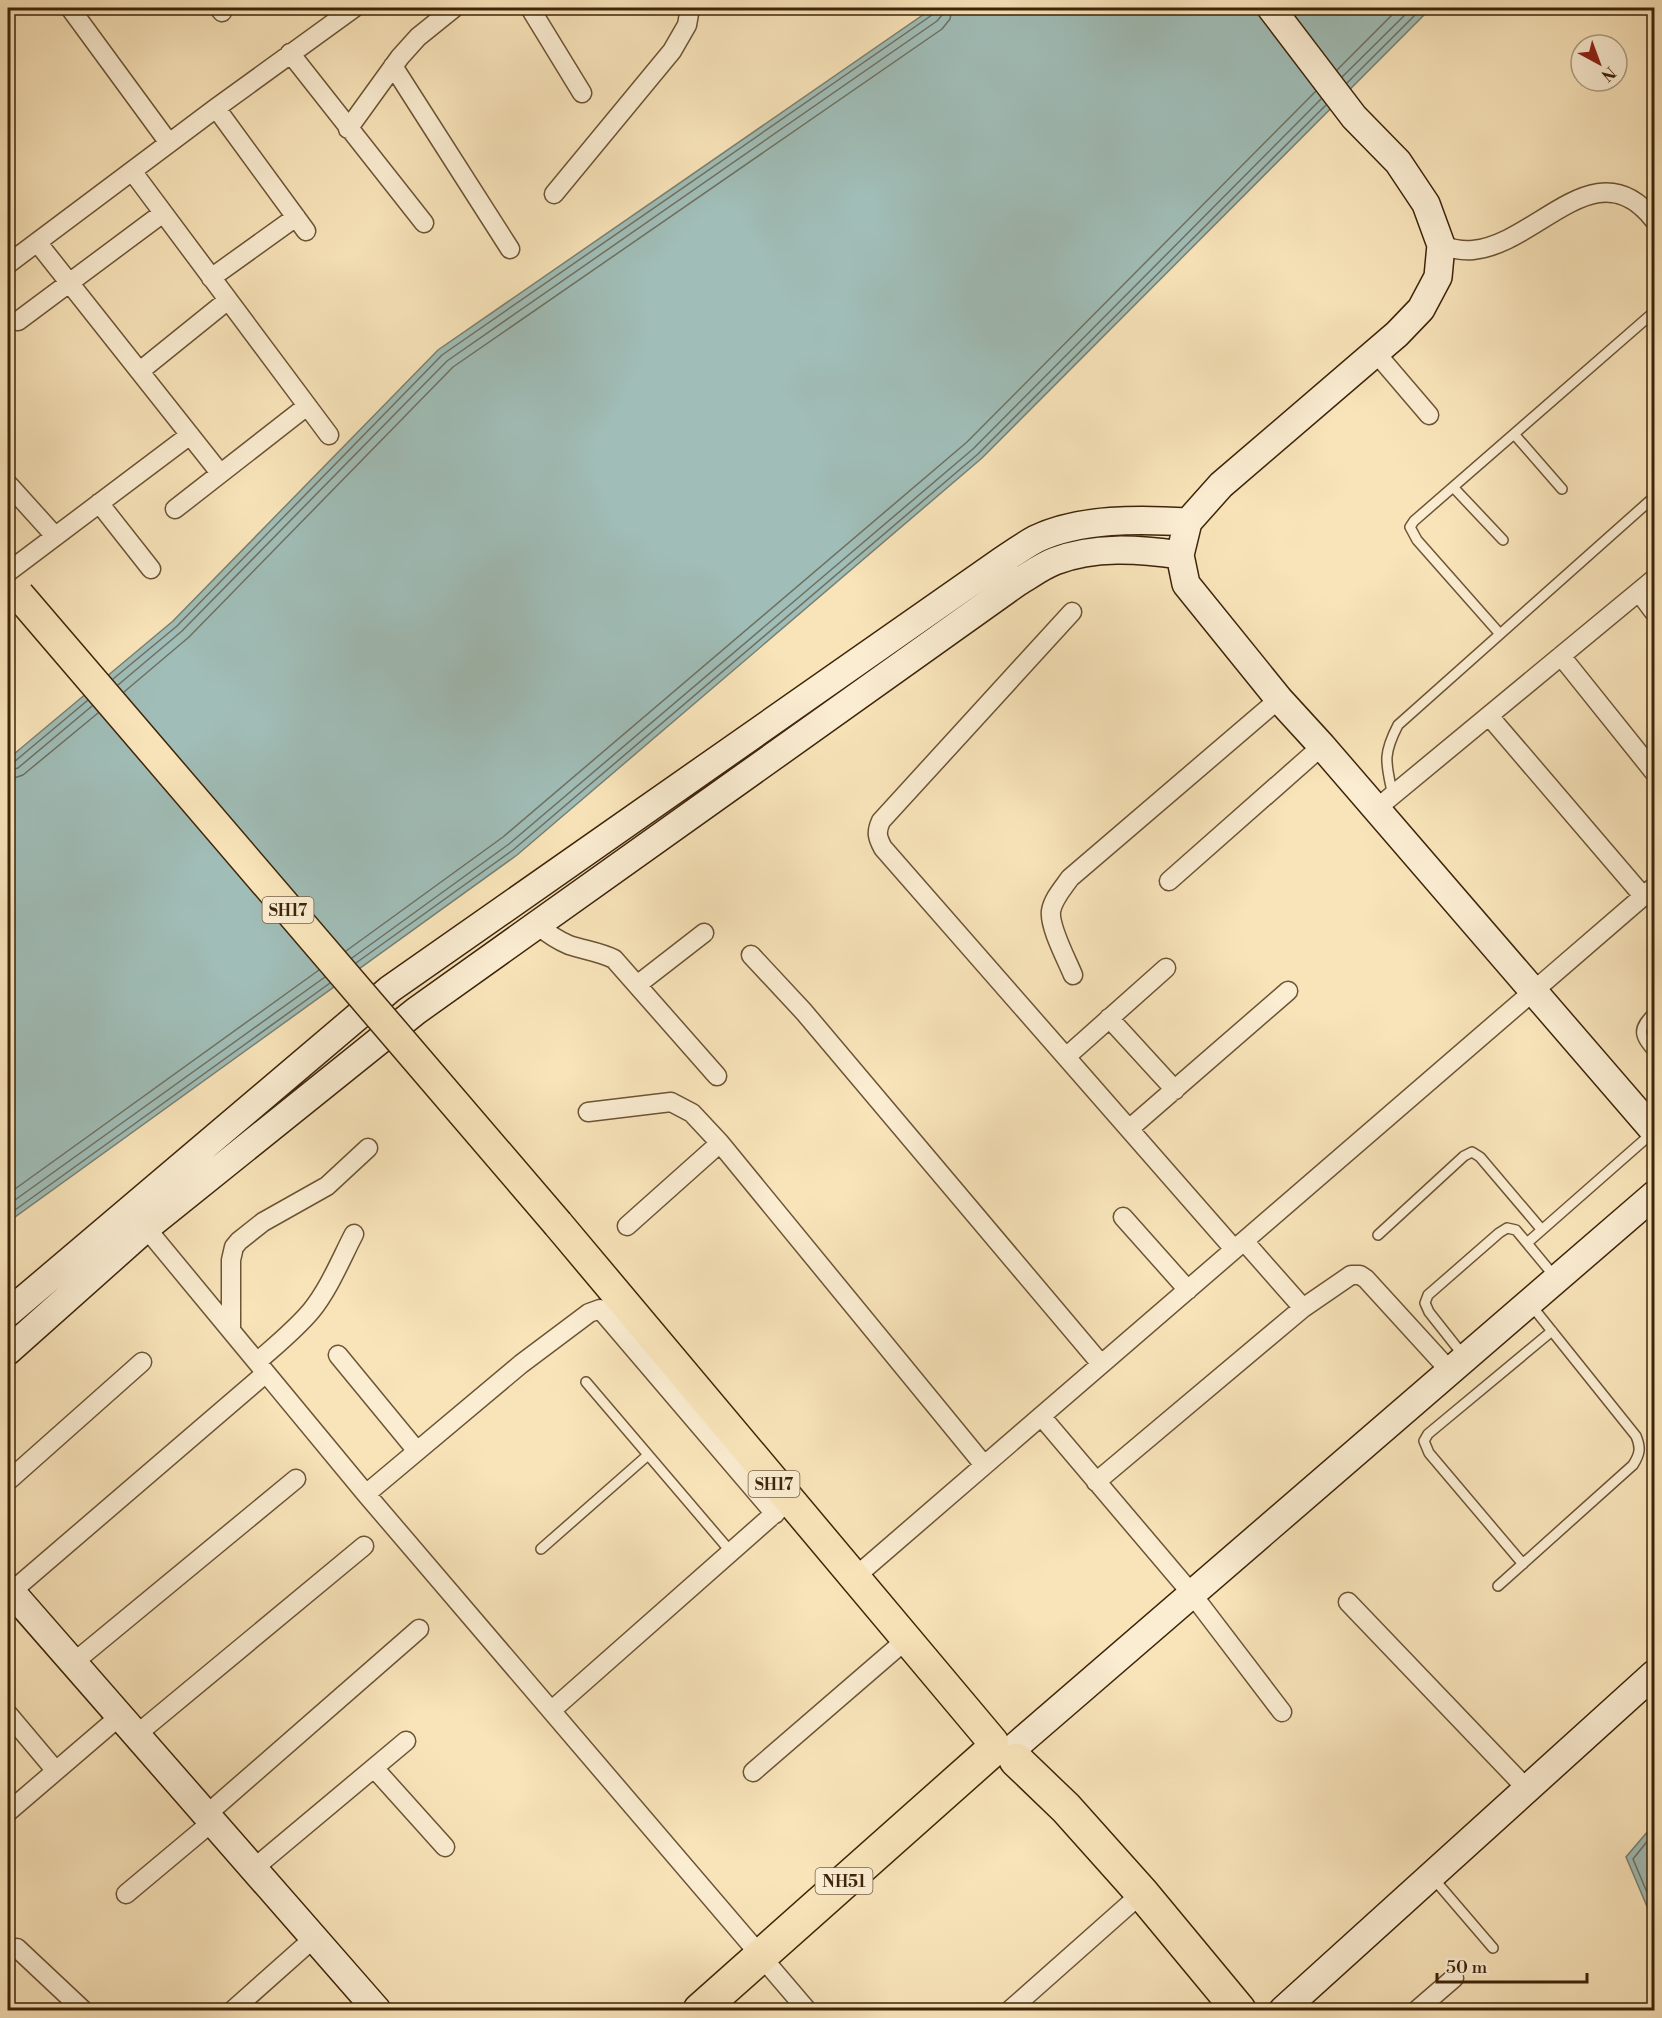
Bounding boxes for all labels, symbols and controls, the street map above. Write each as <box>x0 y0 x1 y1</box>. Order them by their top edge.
north arrow <box>1569 33 1629 93</box>
text: N <box>1597 62 1620 85</box>
road number: SH17 <box>262 897 314 923</box>
road number: SH17 <box>748 1471 800 1497</box>
road number: NH51 <box>816 1868 872 1894</box>
scale bar <box>1437 1946 1587 1984</box>
text: 50 m <box>1446 1956 1488 1979</box>

